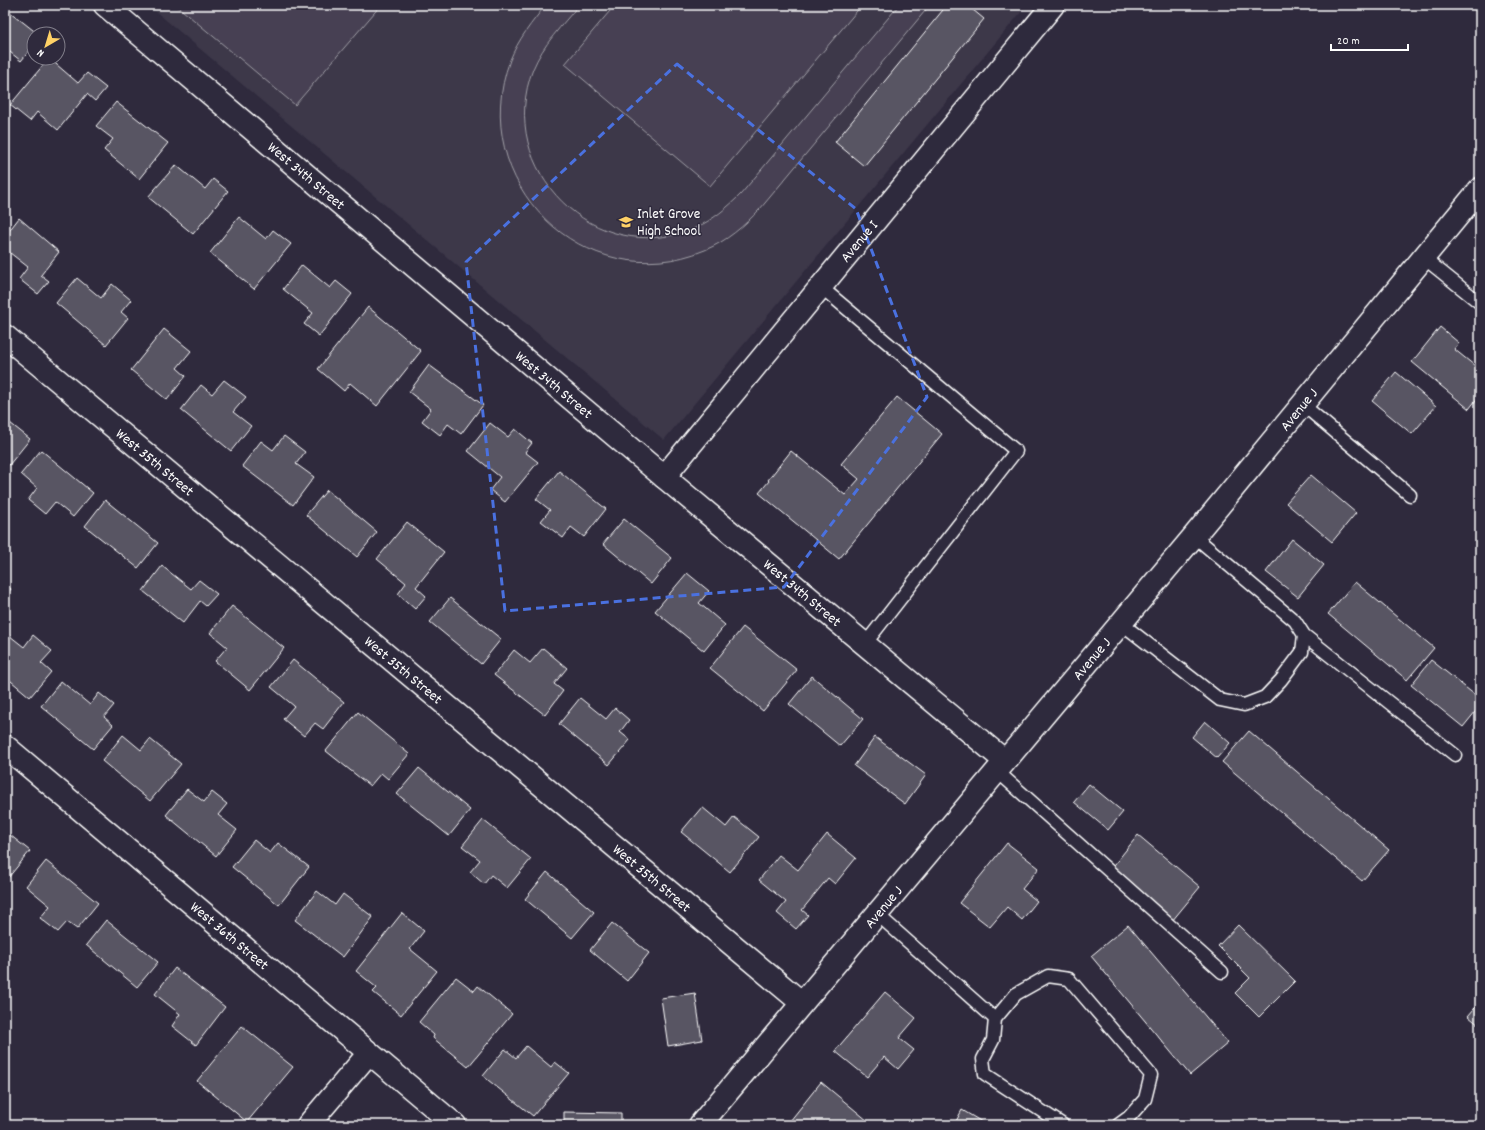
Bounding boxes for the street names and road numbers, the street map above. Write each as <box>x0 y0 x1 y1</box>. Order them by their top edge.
street label: West 34th Street <box>262 138 349 216</box>
street label: Avenue I <box>836 216 885 268</box>
street label: West 34th Street <box>509 347 597 425</box>
street label: Avenue J <box>1276 384 1324 437</box>
street label: West 35th Street <box>110 424 198 503</box>
street label: West 34th Street <box>757 555 846 633</box>
street label: West 35th Street <box>358 632 447 711</box>
street label: Avenue J <box>1068 633 1117 686</box>
street label: West 35th Street <box>607 840 695 919</box>
street label: Avenue J <box>860 882 909 934</box>
street label: West 36th Street <box>184 897 273 977</box>

